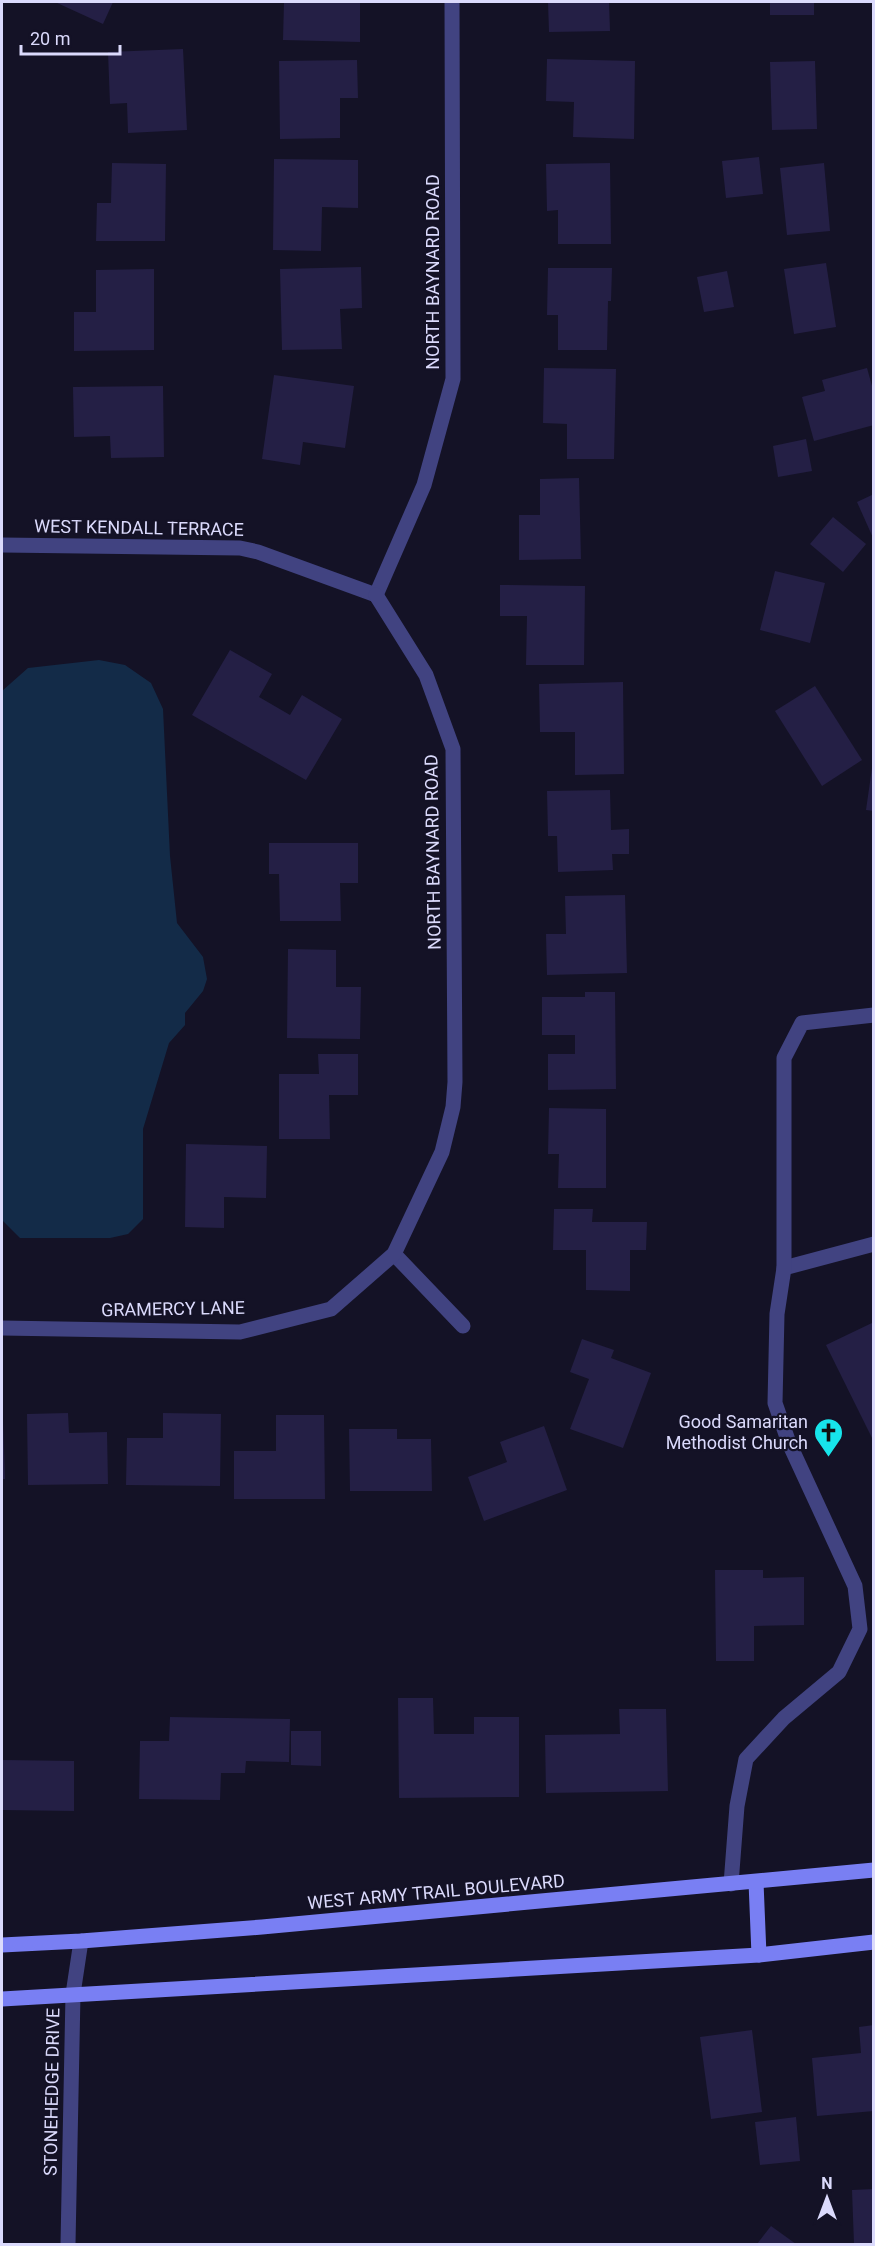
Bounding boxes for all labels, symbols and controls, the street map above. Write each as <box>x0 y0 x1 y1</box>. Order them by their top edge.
scale bar <box>21 18 120 56</box>
text: 20 m <box>30 28 70 49</box>
street label: NORTH BAYNARD ROAD <box>422 174 443 370</box>
street label: WEST KENDALL TERRACE <box>34 515 244 540</box>
street label: NORTH BAYNARD ROAD <box>420 754 445 950</box>
street label: GRAMERCY LANE <box>101 1297 245 1320</box>
place label: Good Samaritan Methodist Church <box>666 1411 808 1453</box>
church icon: Good Samaritan Methodist Church <box>813 1416 845 1458</box>
street label: WEST ARMY TRAIL BOULEVARD <box>306 1870 566 1913</box>
street label: STONEHEDGE DRIVE <box>40 2008 63 2176</box>
north arrow <box>797 2168 857 2228</box>
text: N <box>821 2174 833 2193</box>

